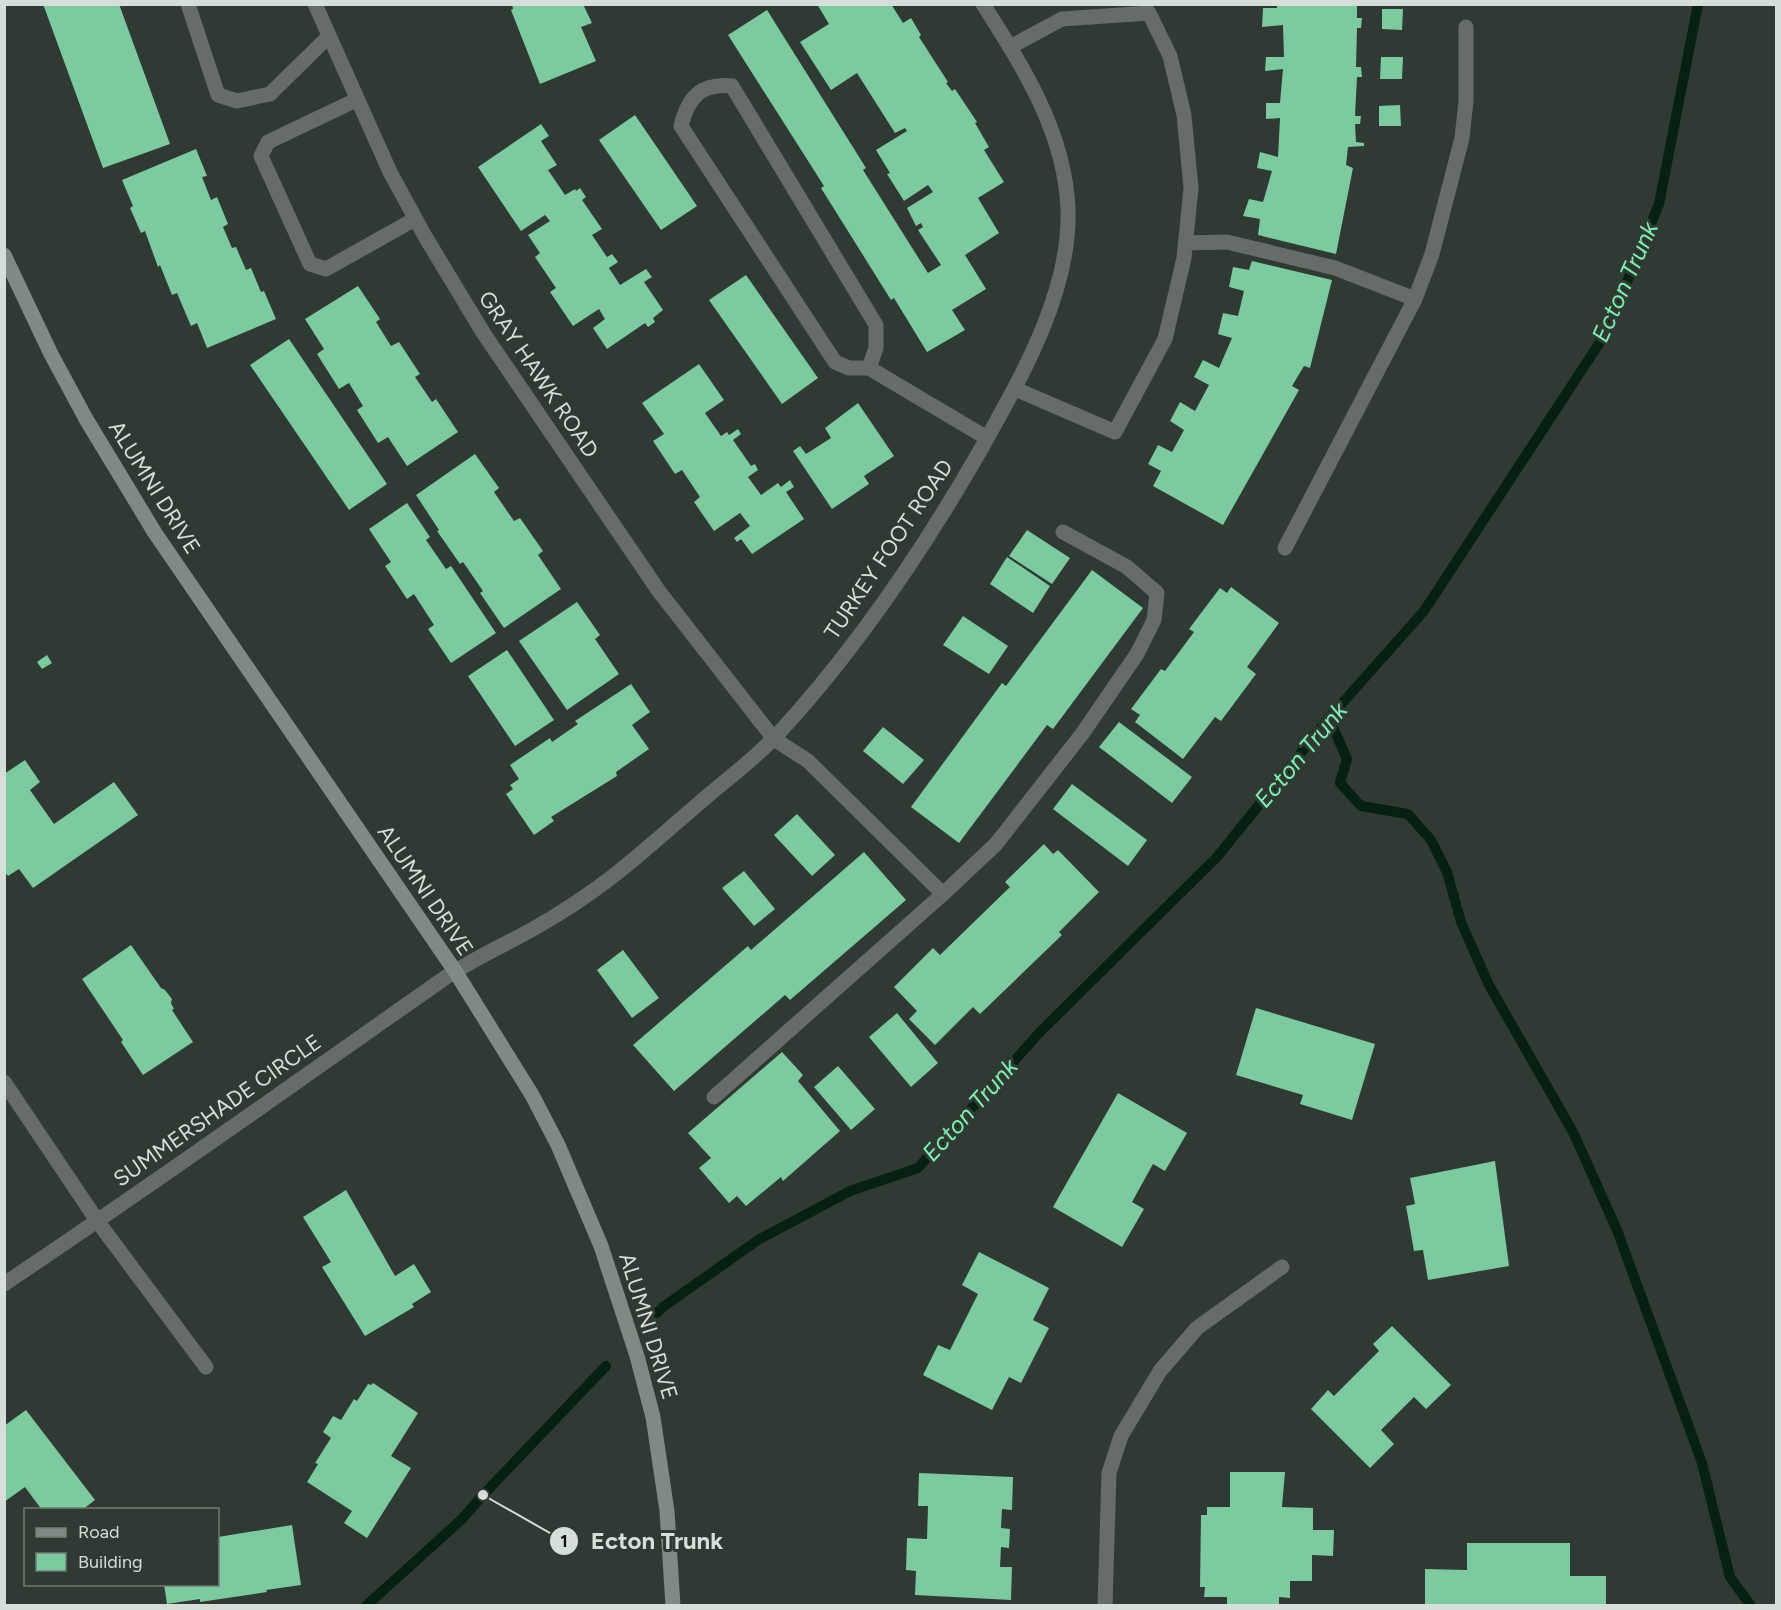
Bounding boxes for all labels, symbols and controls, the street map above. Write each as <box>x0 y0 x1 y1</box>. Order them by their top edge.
water label: Ecton Trunk <box>1585 216 1664 346</box>
street label: GRAY HAWK ROAD <box>473 286 604 463</box>
street label: ALUMNI DRIVE <box>103 416 206 559</box>
street label: TURKEY FOOT ROAD <box>818 454 959 644</box>
water label: Ecton Trunk <box>1248 695 1354 813</box>
street label: ALUMNI DRIVE <box>372 820 479 961</box>
street label: SUMMERSHADE CIRCLE <box>108 1028 326 1192</box>
water label: Ecton Trunk <box>916 1051 1024 1167</box>
street label: ALUMNI DRIVE <box>613 1249 684 1403</box>
legend <box>24 1508 219 1586</box>
callout: Ecton Trunk <box>549 1520 735 1562</box>
text: Road <box>78 1521 119 1543</box>
text: Ecton Trunk <box>591 1526 723 1555</box>
text: 1 <box>560 1530 568 1552</box>
text: Building <box>78 1551 143 1573</box>

